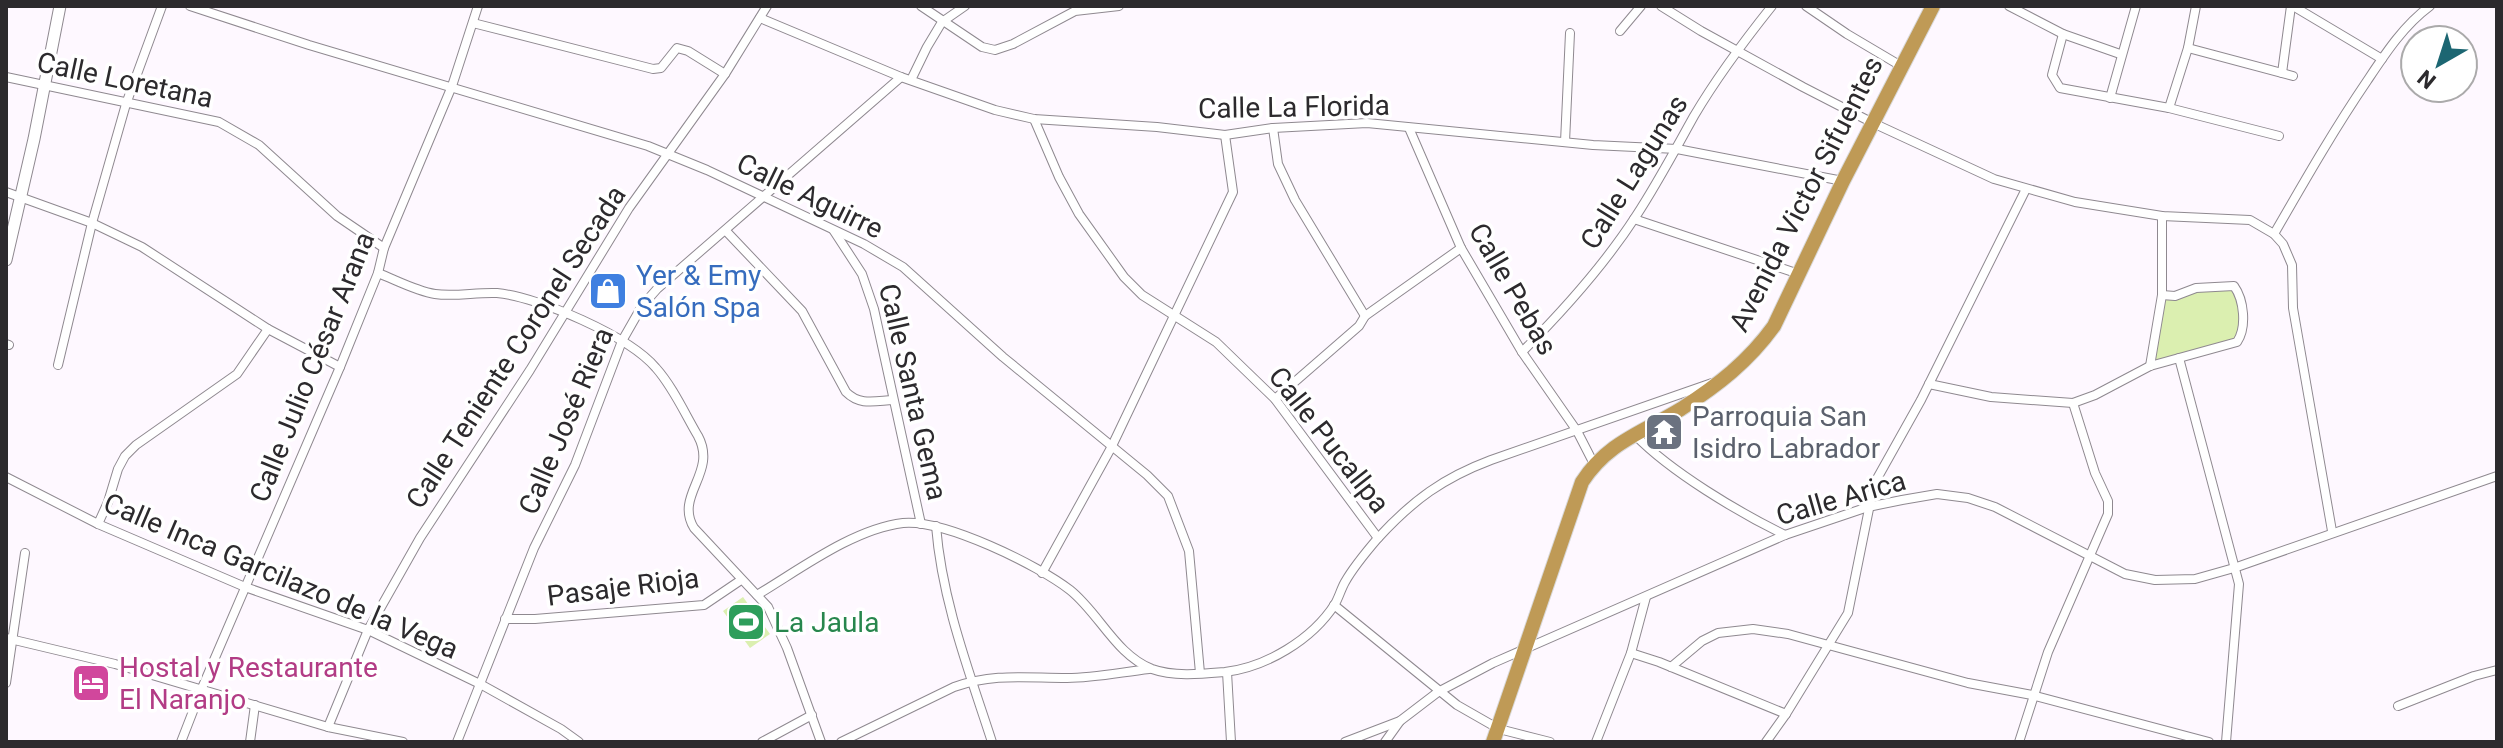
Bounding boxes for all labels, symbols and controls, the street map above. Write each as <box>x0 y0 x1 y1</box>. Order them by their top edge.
north arrow <box>2399 24 2479 104</box>
street label: Calle Loretana <box>34 45 216 115</box>
street label: Avenida Victor Sifuentes <box>1722 51 1890 337</box>
text: N <box>2413 65 2441 94</box>
street label: Calle La Florida <box>1198 89 1390 125</box>
street label: Calle Lagunas <box>1574 89 1694 255</box>
street label: Calle Aguirre <box>731 146 889 246</box>
street label: Calle Teniente Coronel Secada <box>399 180 633 514</box>
street label: Calle Pebas <box>1462 217 1564 361</box>
street label: Calle Julio César Arana <box>243 227 381 507</box>
place label: Yer & Emy Salón Spa <box>636 259 761 324</box>
shop icon: Yer & Emy Salón Spa <box>587 270 629 312</box>
street label: Calle Santa Gema <box>872 281 954 503</box>
street label: Calle José Riera <box>512 323 620 519</box>
street label: Calle Pucallpa <box>1262 360 1396 520</box>
place label: Parroquia San Isidro Labrador <box>1692 400 1881 465</box>
temple icon: Parroquia San Isidro Labrador <box>1643 411 1685 453</box>
street label: Calle Arica <box>1772 464 1910 532</box>
street label: Calle Inca Garcilazo de la Vega <box>99 486 463 666</box>
street label: Pasaje Rioja <box>545 561 701 613</box>
sports icon: La Jaula <box>725 601 767 643</box>
place label: La Jaula <box>774 606 879 639</box>
place label: Hostal y Restaurante El Naranjo <box>119 651 378 716</box>
hotel icon: Hostal y Restaurante El Naranjo <box>70 662 112 704</box>

